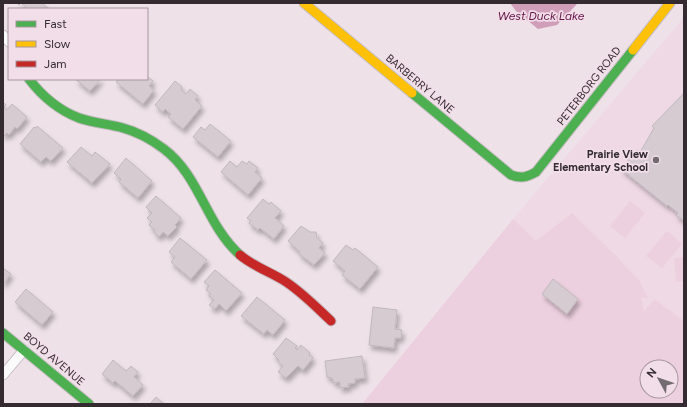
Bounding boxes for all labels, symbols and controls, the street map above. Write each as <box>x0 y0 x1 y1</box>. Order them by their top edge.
legend <box>8 8 148 80</box>
water label: West Duck Lake <box>498 9 585 23</box>
text: Fast <box>44 17 67 31</box>
text: Slow <box>44 37 71 51</box>
street label: PETERBORG ROAD <box>554 44 624 128</box>
street label: BARBERRY LANE <box>383 52 457 116</box>
text: Jam <box>44 57 67 71</box>
place label: Prairie View Elementary School <box>553 148 649 174</box>
marker: Prairie View Elementary School <box>651 155 661 165</box>
street label: BOYD AVENUE <box>21 330 87 388</box>
north arrow <box>639 359 679 399</box>
text: N <box>644 365 659 380</box>

